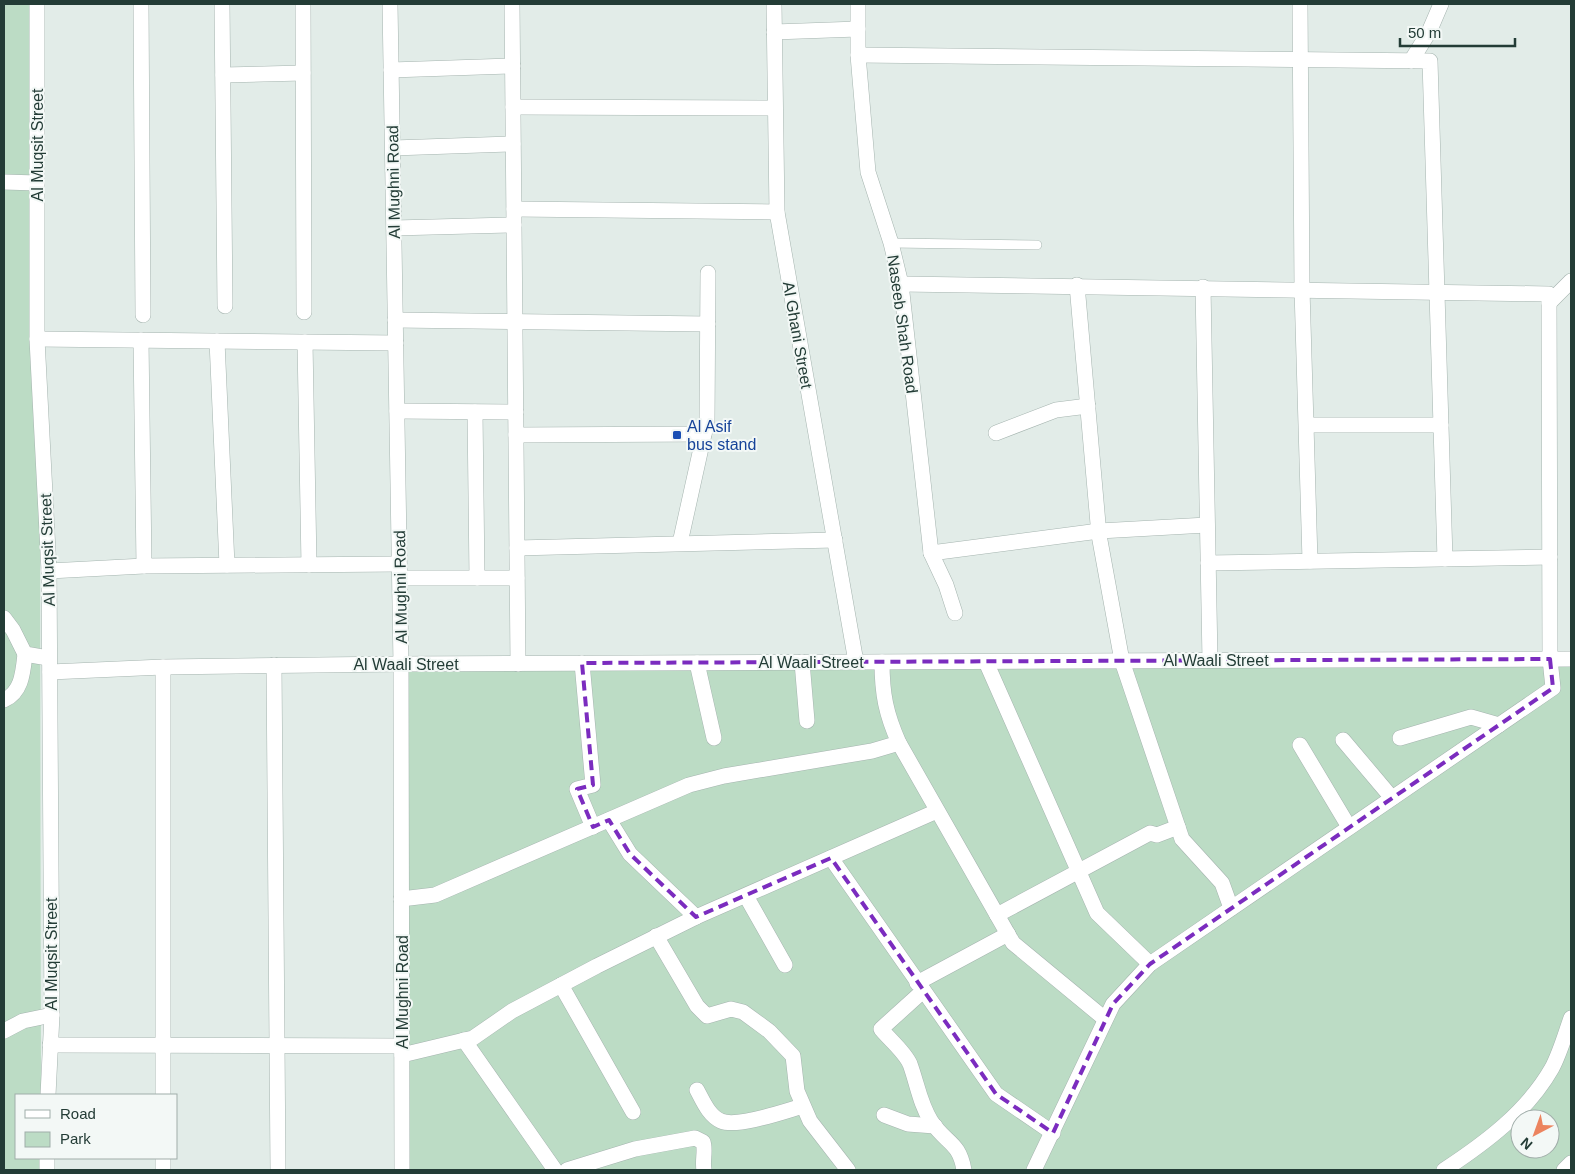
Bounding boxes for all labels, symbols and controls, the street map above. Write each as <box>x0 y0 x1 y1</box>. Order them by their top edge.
scale bar <box>1400 15 1515 47</box>
text: 50 m <box>1408 24 1441 41</box>
street label: Al Muqsit Street <box>29 88 46 201</box>
street label: Al Mughni Road <box>384 125 403 239</box>
street label: Naseeb Shah Road <box>884 254 921 394</box>
street label: Al Ghani Street <box>780 280 815 391</box>
place label: Al Asif bus stand <box>687 418 756 453</box>
marker: Al Asif bus stand <box>671 429 683 441</box>
street label: Al Muqsit Street <box>37 493 58 607</box>
street label: Al Mughni Road <box>391 530 410 644</box>
street label: Al Waali Street <box>1163 652 1269 669</box>
street label: Al Waali Street <box>758 654 864 671</box>
street label: Al Waali Street <box>353 656 459 673</box>
street label: Al Muqsit Street <box>43 897 60 1010</box>
street label: Al Mughni Road <box>394 935 411 1049</box>
legend <box>15 1094 178 1159</box>
text: Road <box>60 1105 96 1122</box>
north arrow <box>1510 1109 1560 1159</box>
text: Park <box>60 1130 91 1147</box>
text: N <box>1517 1134 1536 1153</box>

